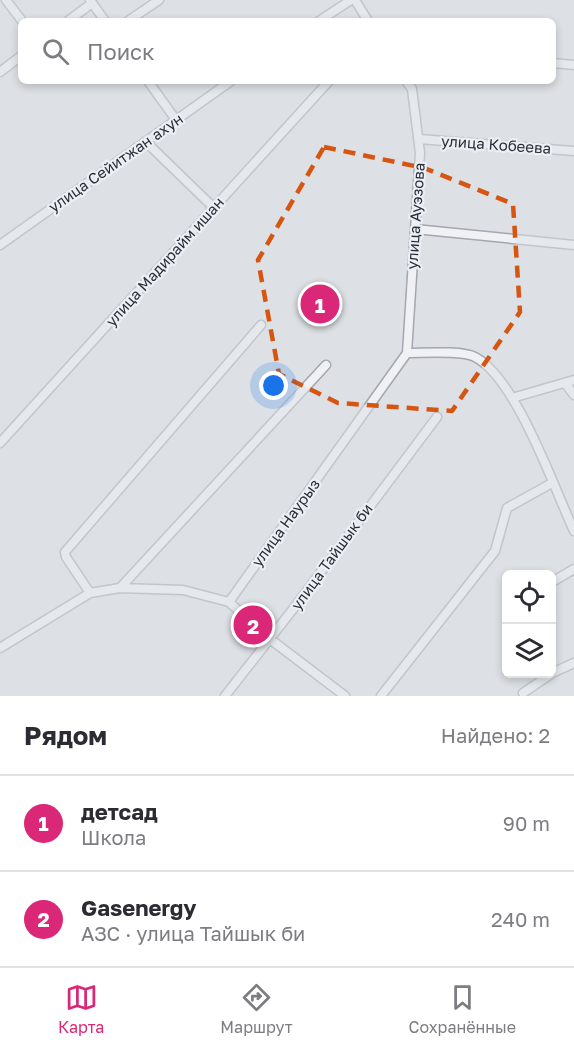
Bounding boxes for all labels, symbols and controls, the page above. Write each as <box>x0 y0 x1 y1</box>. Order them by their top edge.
search box <box>18 18 556 84</box>
icon: search <box>39 35 72 68</box>
text: Поиск <box>87 38 155 65</box>
street label: улица Сейитжан ахун <box>45 109 186 215</box>
street label: улица Кобеева <box>440 131 552 157</box>
street label: улица Ауэзова <box>402 162 428 270</box>
street label: улица Мадирайм ишан <box>101 193 227 330</box>
pin: 1 <box>300 282 340 326</box>
your location <box>259 371 288 400</box>
street label: улица Наурыз <box>247 475 323 570</box>
street label: улица Тайшык би <box>287 500 376 613</box>
map controls <box>502 570 556 678</box>
button: locate <box>502 570 556 624</box>
pin: 2 <box>234 602 272 648</box>
button: layers <box>502 624 556 678</box>
text: Рядом <box>24 720 107 751</box>
text: Найдено: 2 <box>441 723 550 747</box>
text: детсад <box>81 798 158 825</box>
text: 1 <box>38 811 49 835</box>
text: 90 m <box>503 811 550 835</box>
text: Школа <box>81 825 146 849</box>
text: Gasenergy <box>81 894 197 921</box>
text: 2 <box>37 907 50 931</box>
text: 240 m <box>491 907 550 931</box>
text: АЗС · улица Тайшык би <box>81 921 305 945</box>
tab: Карта <box>58 981 104 1037</box>
tab: Маршрут <box>220 981 293 1037</box>
tab: Сохранённые <box>409 981 516 1037</box>

